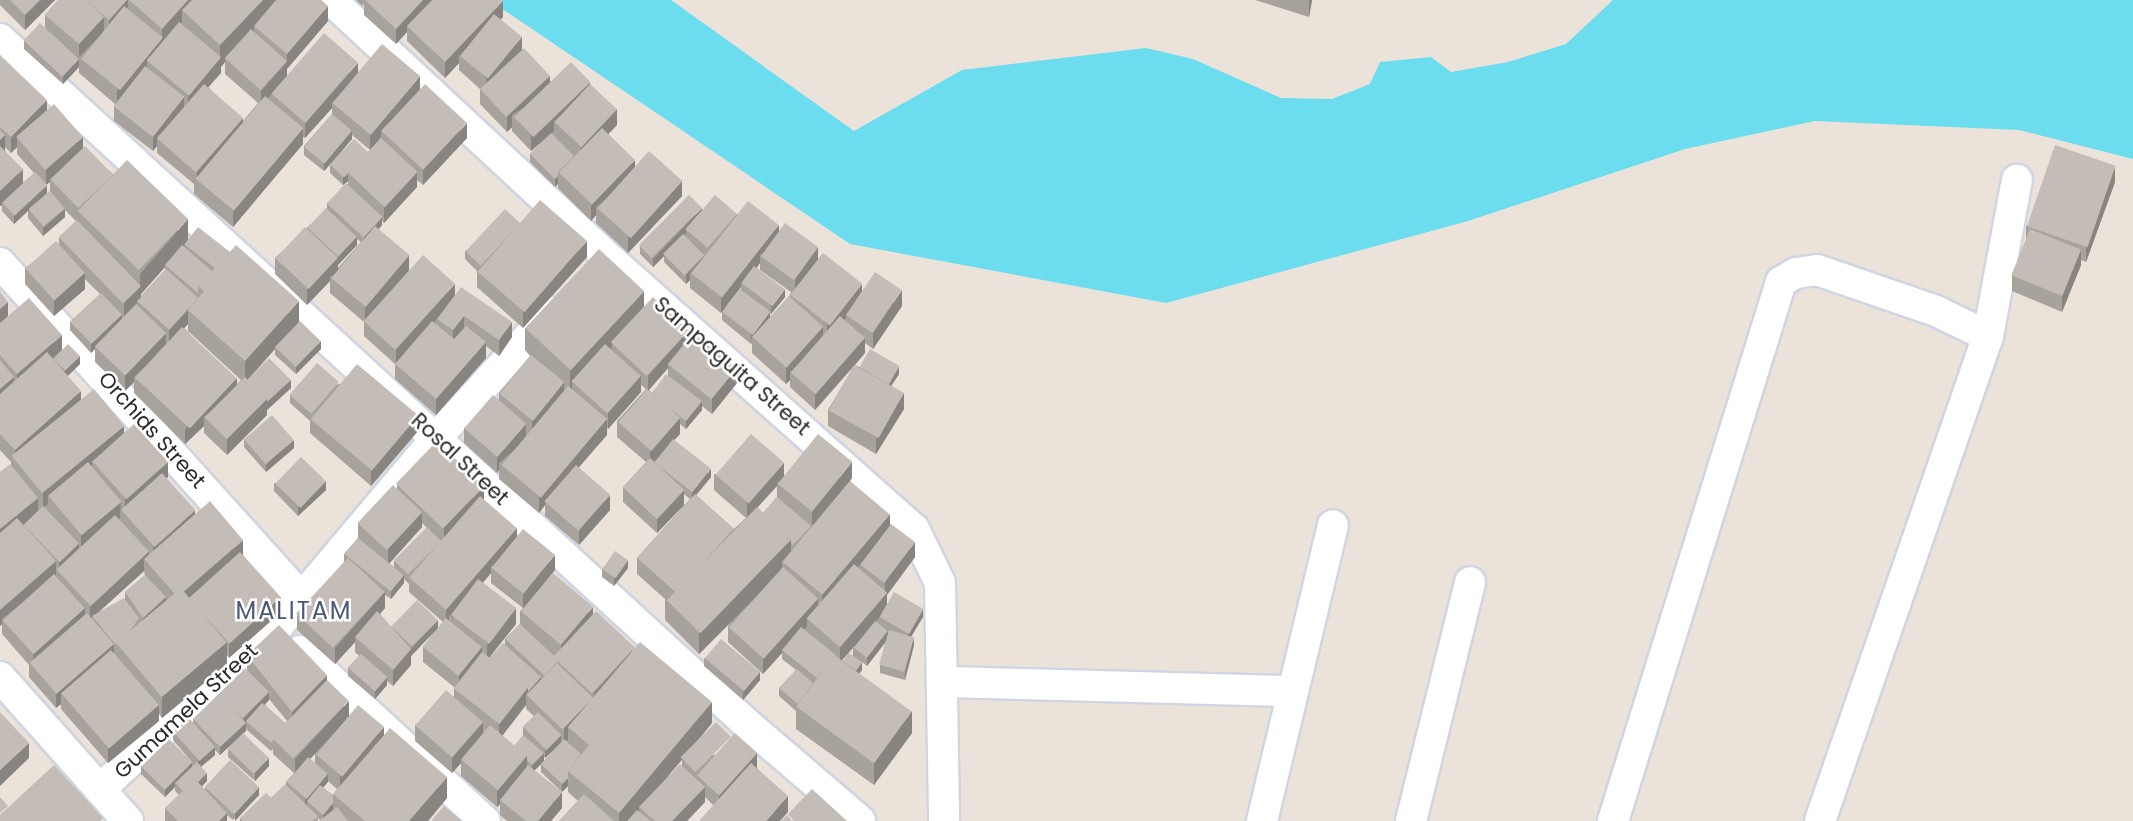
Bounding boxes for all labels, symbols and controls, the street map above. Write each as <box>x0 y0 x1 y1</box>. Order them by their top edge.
street label: Sampaguita Street <box>649 291 815 441</box>
street label: Orchids Street <box>93 367 211 493</box>
street label: Rosal Street <box>406 408 514 510</box>
district label: MALITAM <box>236 597 352 625</box>
street label: Gumamela Street <box>109 638 263 784</box>

